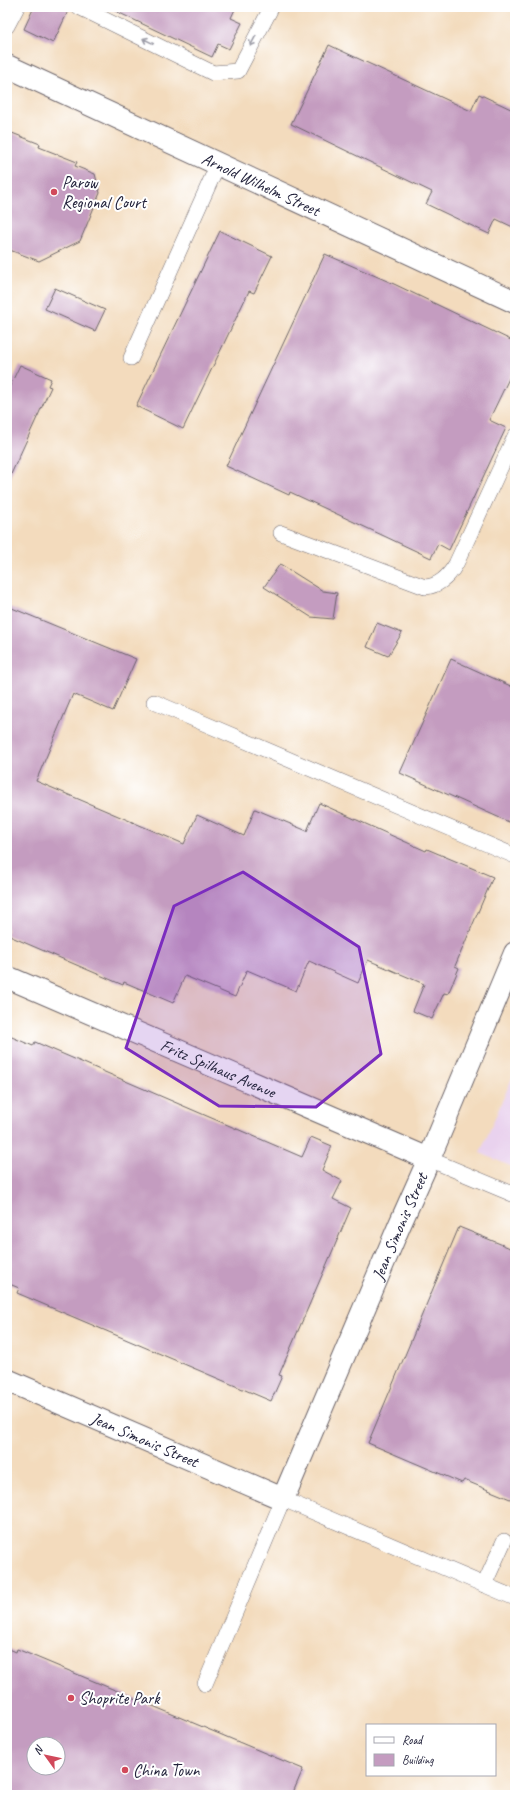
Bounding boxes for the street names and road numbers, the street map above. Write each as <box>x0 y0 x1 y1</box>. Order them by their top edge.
street label: Arnold Wilhelm Street <box>199 148 325 221</box>
street label: Fritz Spilhaus Avenue <box>158 1034 280 1103</box>
street label: Jean Simonis Street <box>367 1167 433 1284</box>
street label: Jean Simonis Street <box>87 1407 204 1473</box>

